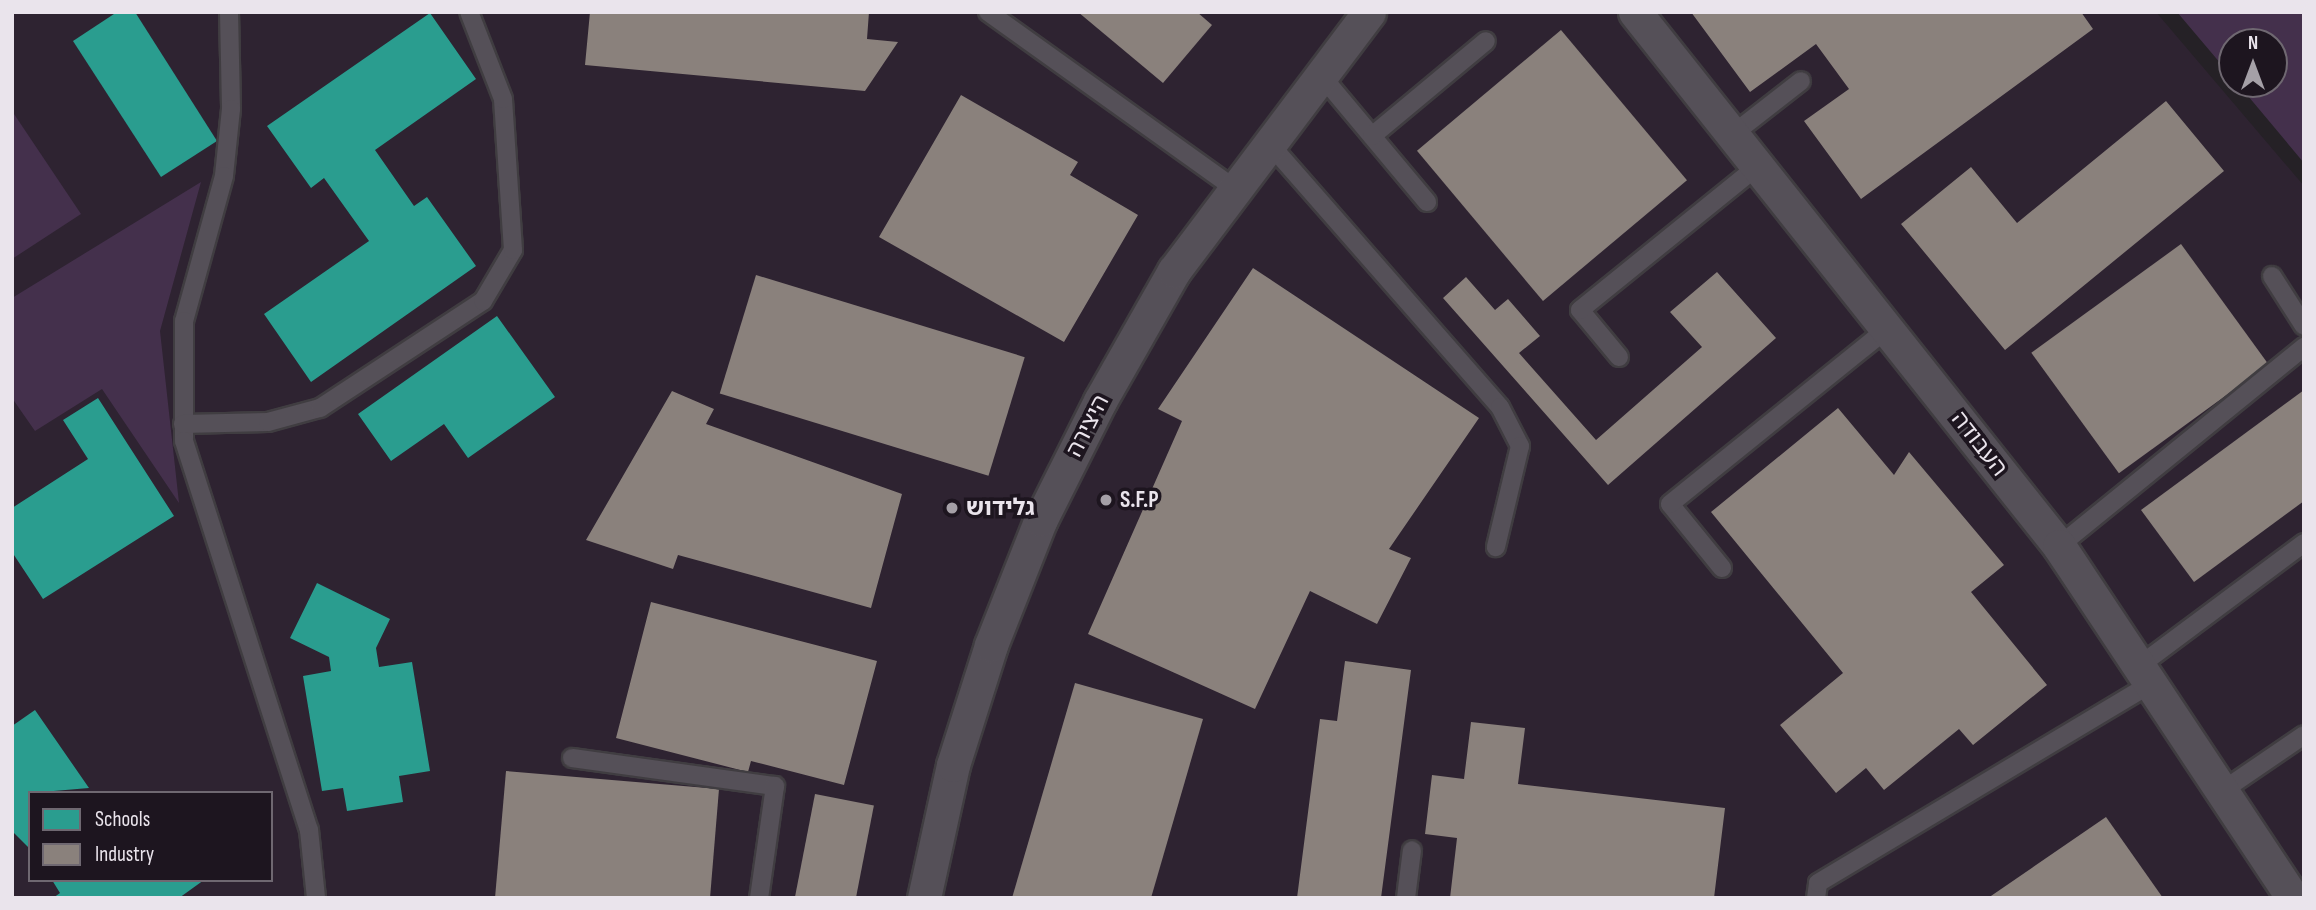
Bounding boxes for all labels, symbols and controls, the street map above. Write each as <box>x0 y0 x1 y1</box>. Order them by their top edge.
north arrow <box>2218 28 2288 98</box>
text: N <box>2248 32 2258 55</box>
street label: היצירה <box>1061 390 1115 462</box>
street label: העבודה <box>1945 406 2013 482</box>
place label: S.F.P <box>1120 486 1159 514</box>
marker: S.F.P <box>1098 492 1114 508</box>
place label: גלידוש <box>966 494 1035 522</box>
marker: גלידוש <box>944 500 960 516</box>
legend <box>28 791 273 882</box>
text: Schools <box>95 807 150 832</box>
text: Industry <box>95 842 154 867</box>

